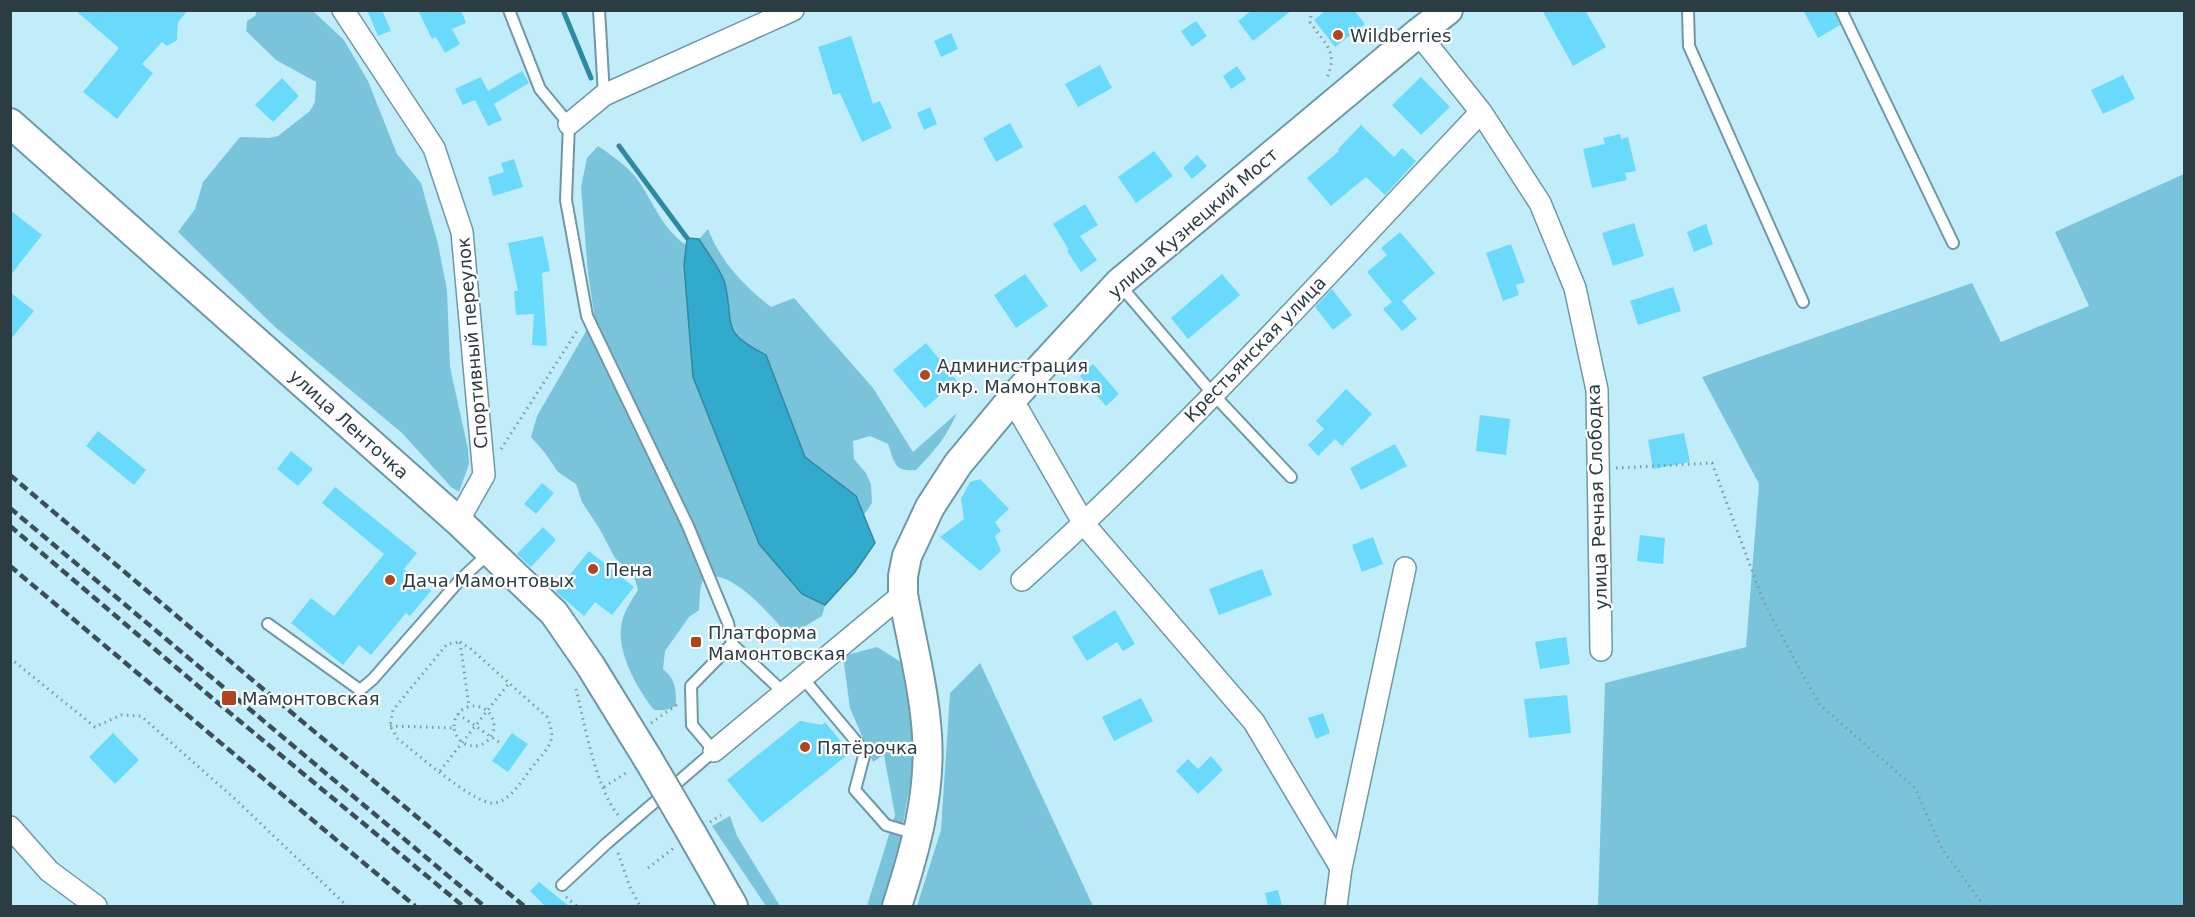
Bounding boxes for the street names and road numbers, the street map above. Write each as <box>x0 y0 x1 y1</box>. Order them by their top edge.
street label: улица Кузнецкий Мост <box>1104 144 1282 302</box>
street label: Спортивный переулок <box>452 236 492 450</box>
street label: Крестьянская улица <box>1180 272 1330 426</box>
street label: улица Ленточка <box>285 365 413 483</box>
street label: улица Речная Слободка <box>1583 384 1611 610</box>

